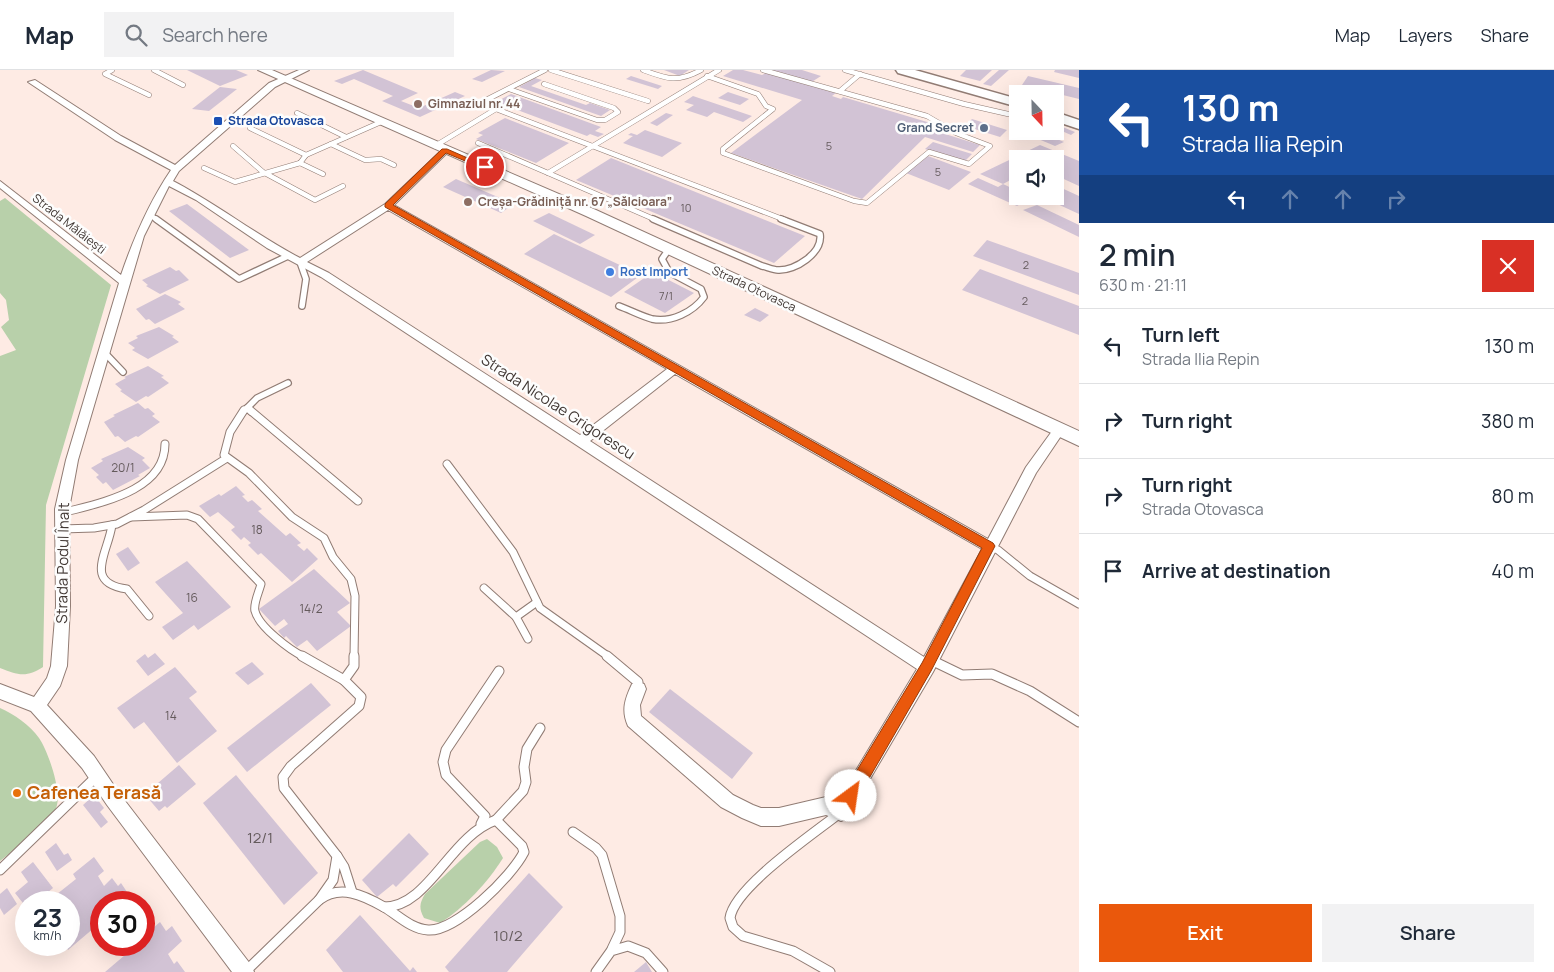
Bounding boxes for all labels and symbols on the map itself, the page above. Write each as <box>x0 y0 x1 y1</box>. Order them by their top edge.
north arrow <box>1009 85 1064 140</box>
place label: Gimnaziul nr. 44 <box>428 95 520 112</box>
marker: Gimnaziul nr. 44 <box>412 98 424 110</box>
place label: Strada Otovasca <box>228 112 324 129</box>
marker: Strada Otovasca <box>212 115 224 127</box>
place label: Grand Secret <box>897 119 974 136</box>
marker: Grand Secret <box>978 122 990 134</box>
house number: 5 <box>826 138 832 153</box>
pin <box>464 146 506 188</box>
house number: 5 <box>935 164 941 179</box>
street label: Strada Mălăiești <box>29 189 110 258</box>
place label: Creșa-Grădiniță nr. 67 „Sălcioara” <box>478 193 672 210</box>
marker: Creșa-Grădiniță nr. 67 „Sălcioara” <box>462 196 474 208</box>
house number: 10 <box>680 200 692 215</box>
house number: 2 <box>1023 257 1029 272</box>
street label: Strada Otovasca <box>709 262 799 316</box>
place label: Rost Import <box>620 263 688 280</box>
marker: Rost Import <box>604 266 616 278</box>
house number: 7/1 <box>659 288 673 303</box>
house number: 2 <box>1022 293 1028 308</box>
street label: Strada Nicolae Grigorescu <box>477 349 639 464</box>
house number: 20/1 <box>111 459 135 476</box>
street label: Strada Podul Înalt <box>51 502 74 624</box>
house number: 18 <box>251 521 263 538</box>
house number: 16 <box>186 589 198 606</box>
house number: 14/2 <box>299 600 323 617</box>
house number: 14 <box>165 707 177 724</box>
position arrow <box>824 769 876 821</box>
place label: Cafenea Terasă <box>27 780 161 804</box>
marker: Cafenea Terasă <box>11 787 23 799</box>
house number: 12/1 <box>247 827 273 848</box>
speed limit sign: 30 <box>90 891 155 956</box>
house number: 10/2 <box>493 925 523 946</box>

